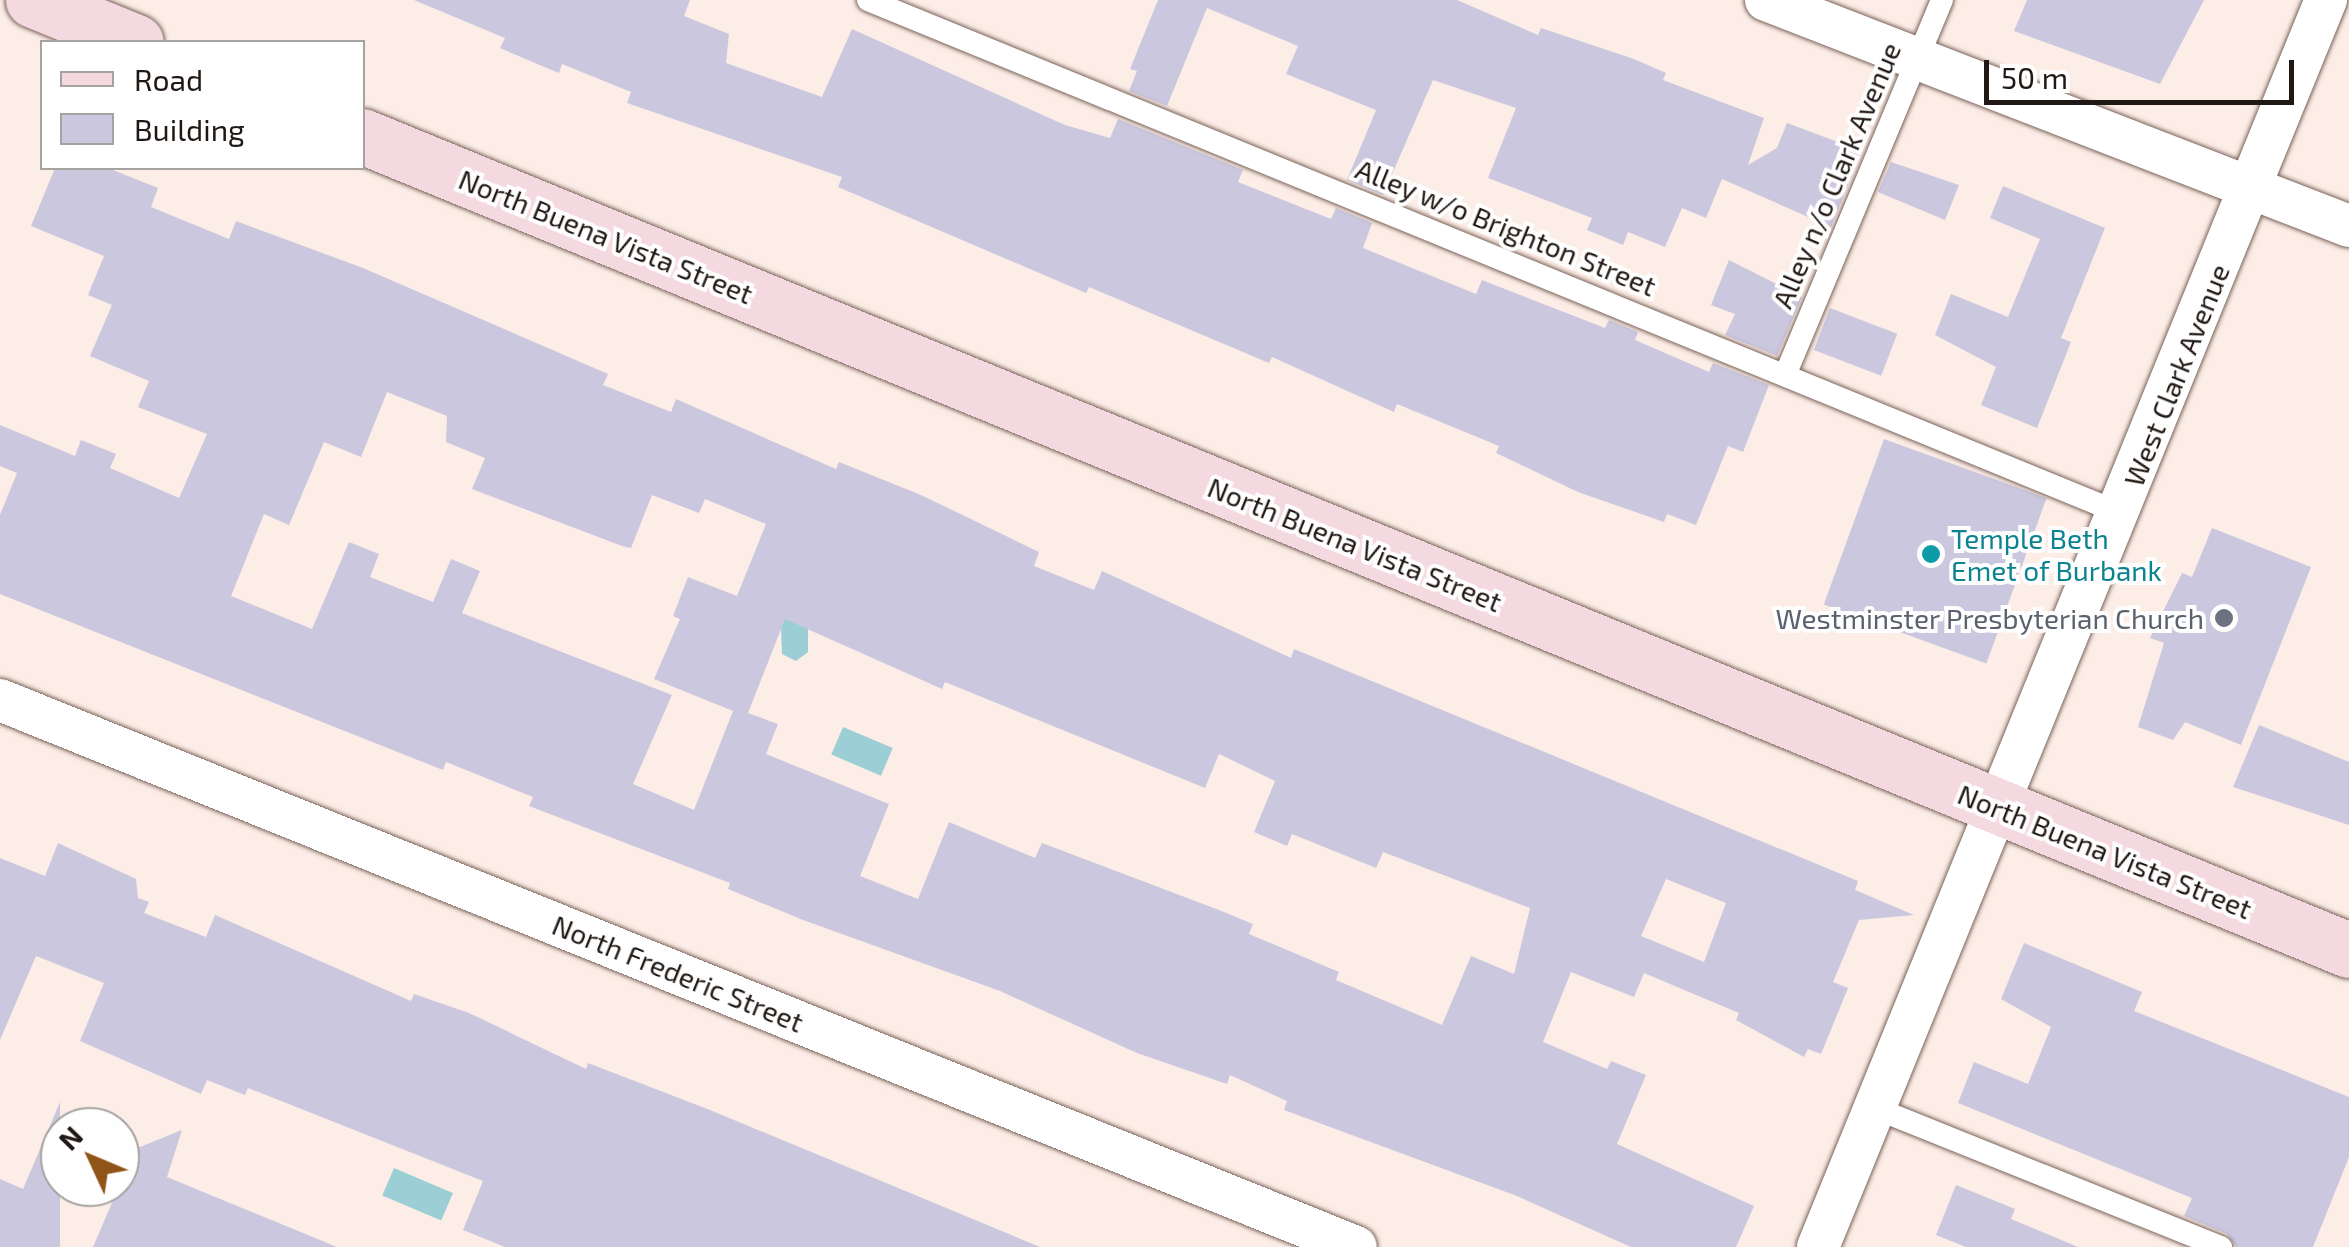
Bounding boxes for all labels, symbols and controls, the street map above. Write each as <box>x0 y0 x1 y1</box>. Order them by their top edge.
street label: Alley n/o Clark Avenue <box>1764 36 1908 314</box>
legend <box>40 40 365 170</box>
scale bar <box>1989 40 2299 102</box>
text: 50 m <box>2001 59 2068 95</box>
text: Road <box>134 61 203 97</box>
text: Building <box>134 111 245 147</box>
street label: Alley w/o Brighton Street <box>1351 151 1661 303</box>
street label: North Buena Vista Street <box>454 161 758 311</box>
street label: West Clark Avenue <box>2116 259 2236 491</box>
street label: North Buena Vista Street <box>1203 469 1507 619</box>
place label: Temple Beth Emet of Burbank <box>1951 521 2162 587</box>
marker: Temple Beth Emet of Burbank <box>1920 543 1942 565</box>
place label: Westminster Presbyterian Church <box>1775 601 2204 635</box>
marker: Westminster Presbyterian Church <box>2213 607 2235 629</box>
street label: North Buena Vista Street <box>1953 776 2257 926</box>
street label: North Frederic Street <box>548 907 808 1039</box>
north arrow <box>40 1107 140 1207</box>
text: N <box>51 1118 89 1157</box>

